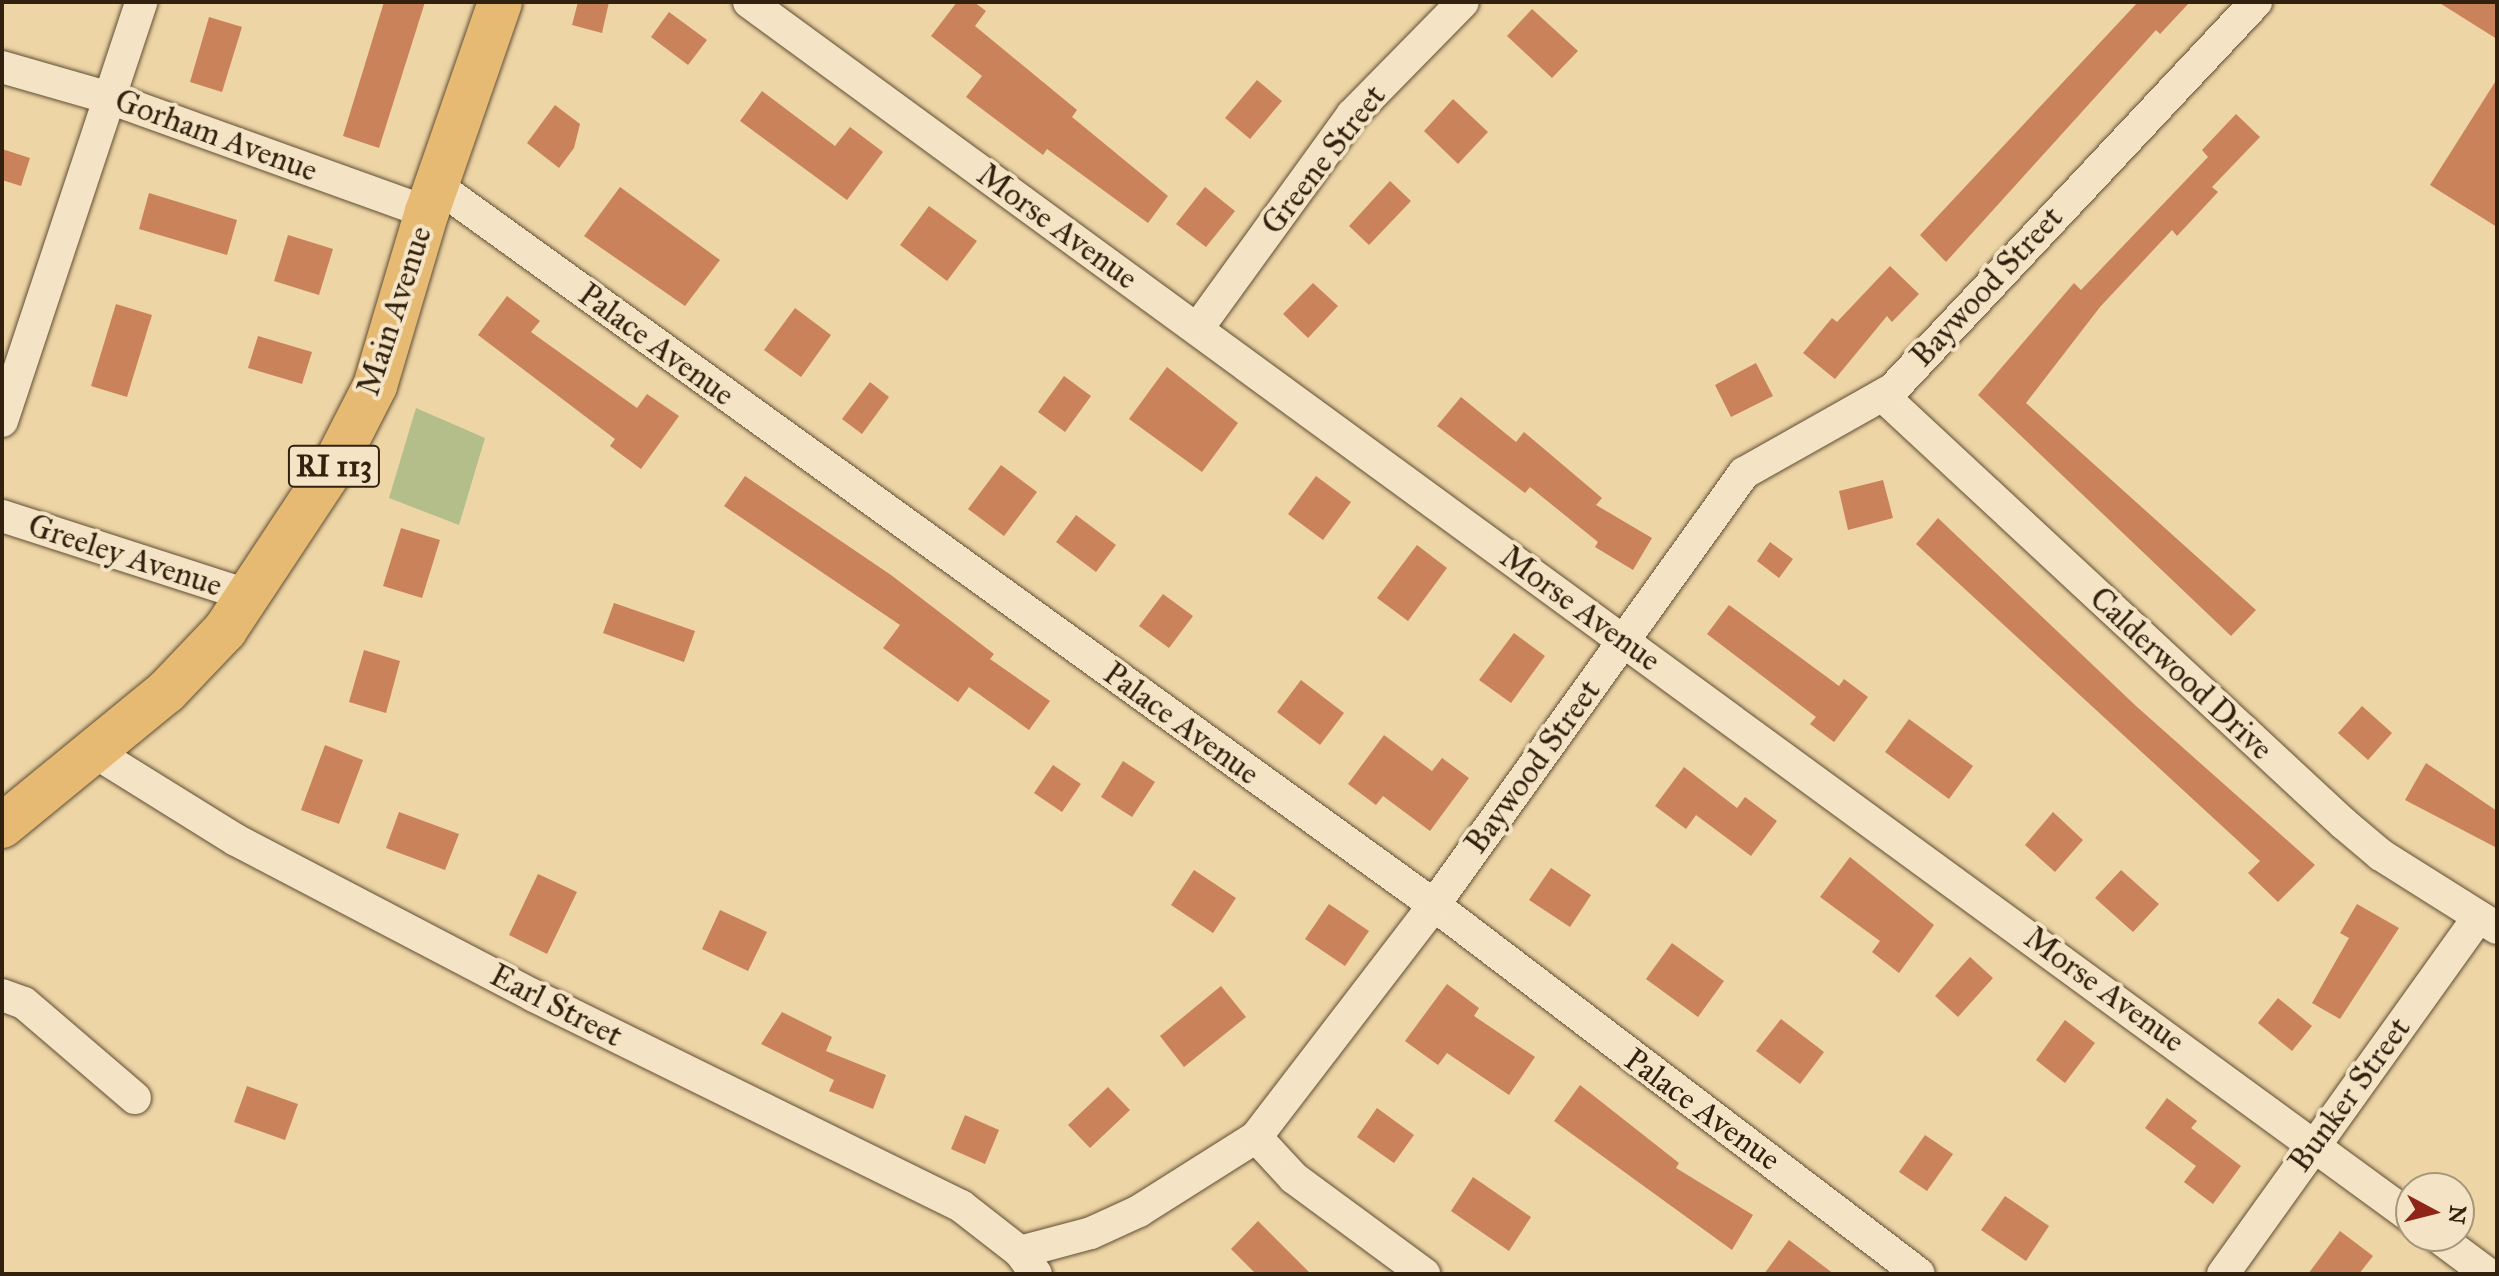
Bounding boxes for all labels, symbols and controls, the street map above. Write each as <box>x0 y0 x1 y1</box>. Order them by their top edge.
street label: Greene Street <box>1254 78 1394 242</box>
street label: Gorham Avenue <box>110 82 322 190</box>
street label: Morse Avenue <box>969 156 1145 298</box>
street label: Baywood Street <box>1903 199 2071 375</box>
street label: Main Avenue <box>350 222 440 400</box>
street label: Palace Avenue <box>571 276 741 414</box>
road number: RI 113 <box>286 440 382 492</box>
street label: Greeley Avenue <box>23 507 227 605</box>
street label: Morse Avenue <box>1492 538 1668 680</box>
street label: Calderwood Drive <box>2082 580 2280 768</box>
street label: Palace Avenue <box>1096 655 1266 793</box>
street label: Baywood Street <box>1457 673 1609 861</box>
street label: Morse Avenue <box>2016 919 2192 1061</box>
street label: Earl Street <box>483 956 629 1056</box>
street label: Bunker Street <box>2281 1010 2419 1180</box>
street label: Palace Avenue <box>1617 1041 1787 1179</box>
north arrow <box>2395 1172 2475 1252</box>
text: N <box>2443 1204 2472 1226</box>

